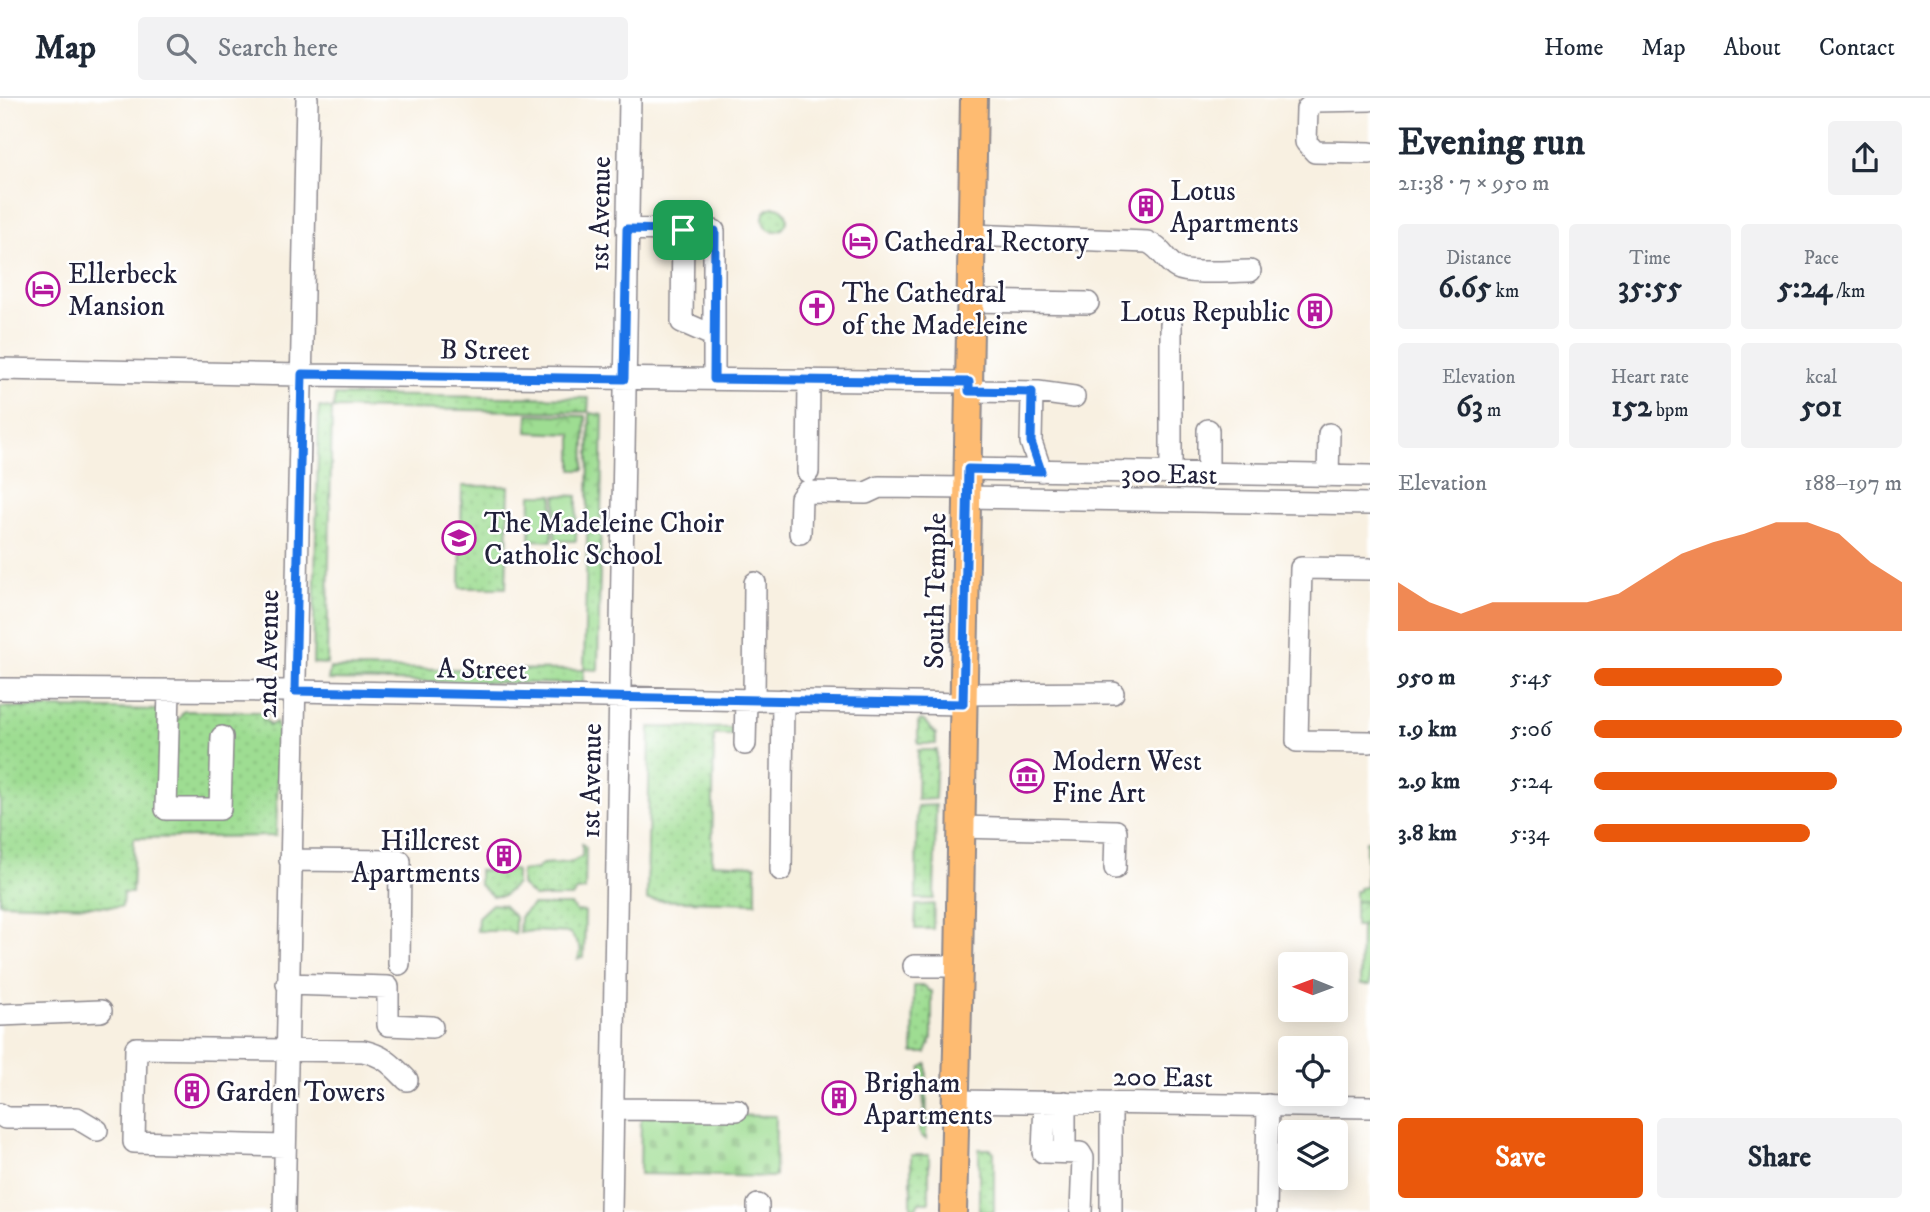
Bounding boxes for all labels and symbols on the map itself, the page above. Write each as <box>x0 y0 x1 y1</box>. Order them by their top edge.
street label: 1st Avenue <box>582 156 619 272</box>
place label: Lotus Apartments <box>1170 174 1299 241</box>
building icon: Lotus Apartments <box>1127 187 1165 225</box>
pin <box>653 200 713 260</box>
hotel icon: Cathedral Rectory <box>841 222 879 260</box>
place label: Cathedral Rectory <box>884 225 1089 260</box>
place label: Ellerbeck Mansion <box>68 257 177 324</box>
hotel icon: Ellerbeck Mansion <box>24 270 62 308</box>
place label: The Cathedral of the Madeleine <box>842 276 1028 343</box>
church icon: The Cathedral of the Madeleine <box>798 289 836 327</box>
building icon: Lotus Republic <box>1296 292 1334 330</box>
place label: Lotus Republic <box>1120 295 1290 330</box>
street label: B Street <box>440 332 530 369</box>
street label: 300 East <box>1120 456 1218 493</box>
place label: The Madeleine Choir Catholic School <box>484 506 725 573</box>
street label: South Temple <box>917 513 954 669</box>
school or university icon: The Madeleine Choir Catholic School <box>440 519 478 557</box>
street label: 2nd Avenue <box>250 589 287 719</box>
street label: A Street <box>437 651 527 688</box>
street label: 1st Avenue <box>573 723 610 839</box>
place label: Modern West Fine Art <box>1052 744 1202 811</box>
museum icon: Modern West Fine Art <box>1008 757 1046 795</box>
place label: Hillcrest Apartments <box>351 824 480 891</box>
building icon: Hillcrest Apartments <box>485 837 523 875</box>
north arrow <box>1278 952 1348 1022</box>
street label: 200 East <box>1113 1059 1213 1096</box>
place label: Brigham Apartments <box>864 1066 993 1133</box>
building icon: Garden Towers <box>173 1072 211 1110</box>
place label: Garden Towers <box>216 1075 385 1110</box>
building icon: Brigham Apartments <box>820 1079 858 1117</box>

